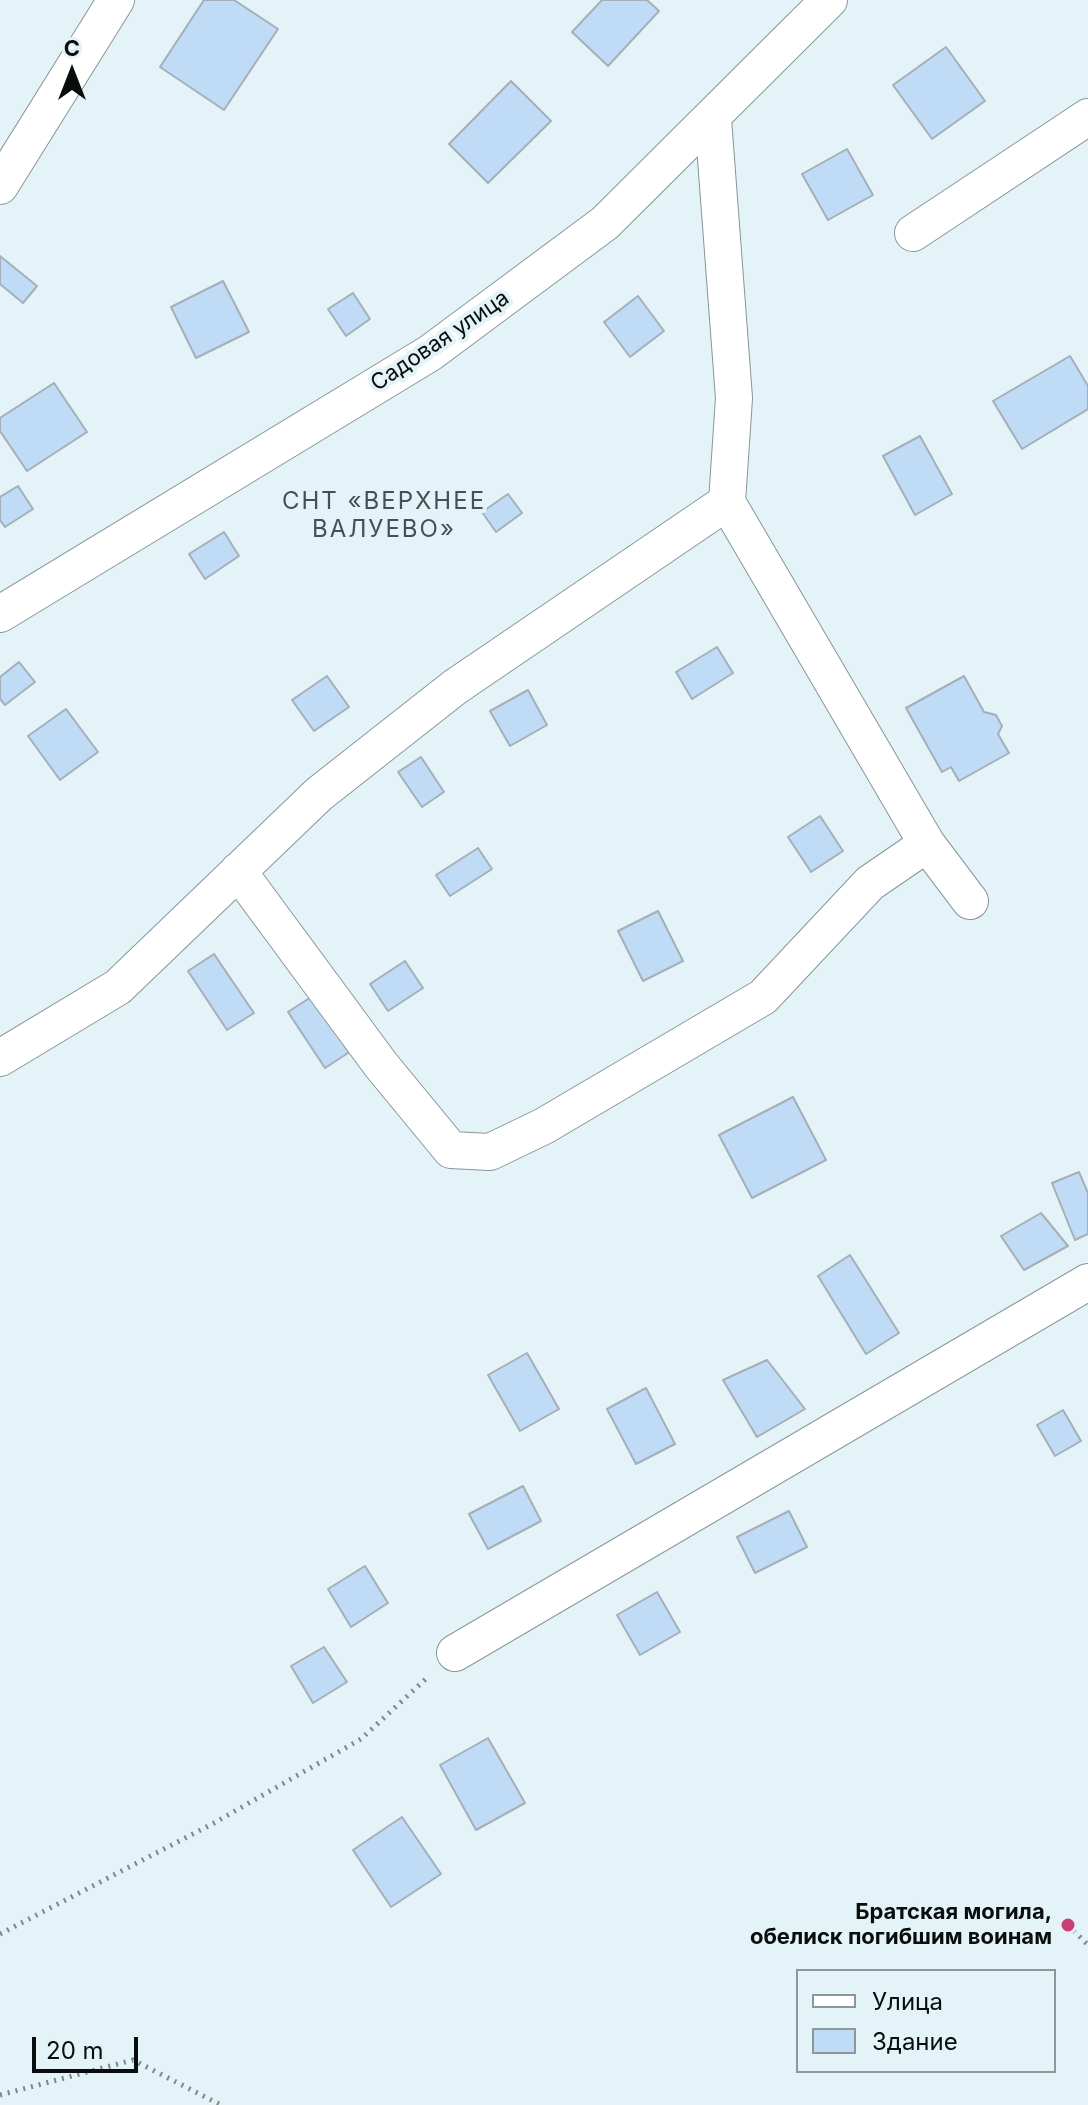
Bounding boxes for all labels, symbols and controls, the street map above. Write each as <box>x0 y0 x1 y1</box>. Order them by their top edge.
north arrow <box>32 32 112 112</box>
text: С <box>64 35 80 61</box>
street label: Садовая улица <box>366 285 514 397</box>
district label: СНТ «ВЕРХНЕЕ ВАЛУЕВО» <box>282 488 486 544</box>
place label: Братская могила, обелиск погибшим воинам <box>750 1899 1052 1950</box>
marker: Братская могила, обелиск погибшим воинам <box>1059 1916 1077 1934</box>
legend <box>796 1969 1056 2073</box>
text: Улица <box>872 1987 943 2016</box>
scale bar <box>36 2021 142 2071</box>
text: Здание <box>872 2027 958 2056</box>
text: 20 m <box>46 2036 104 2065</box>

